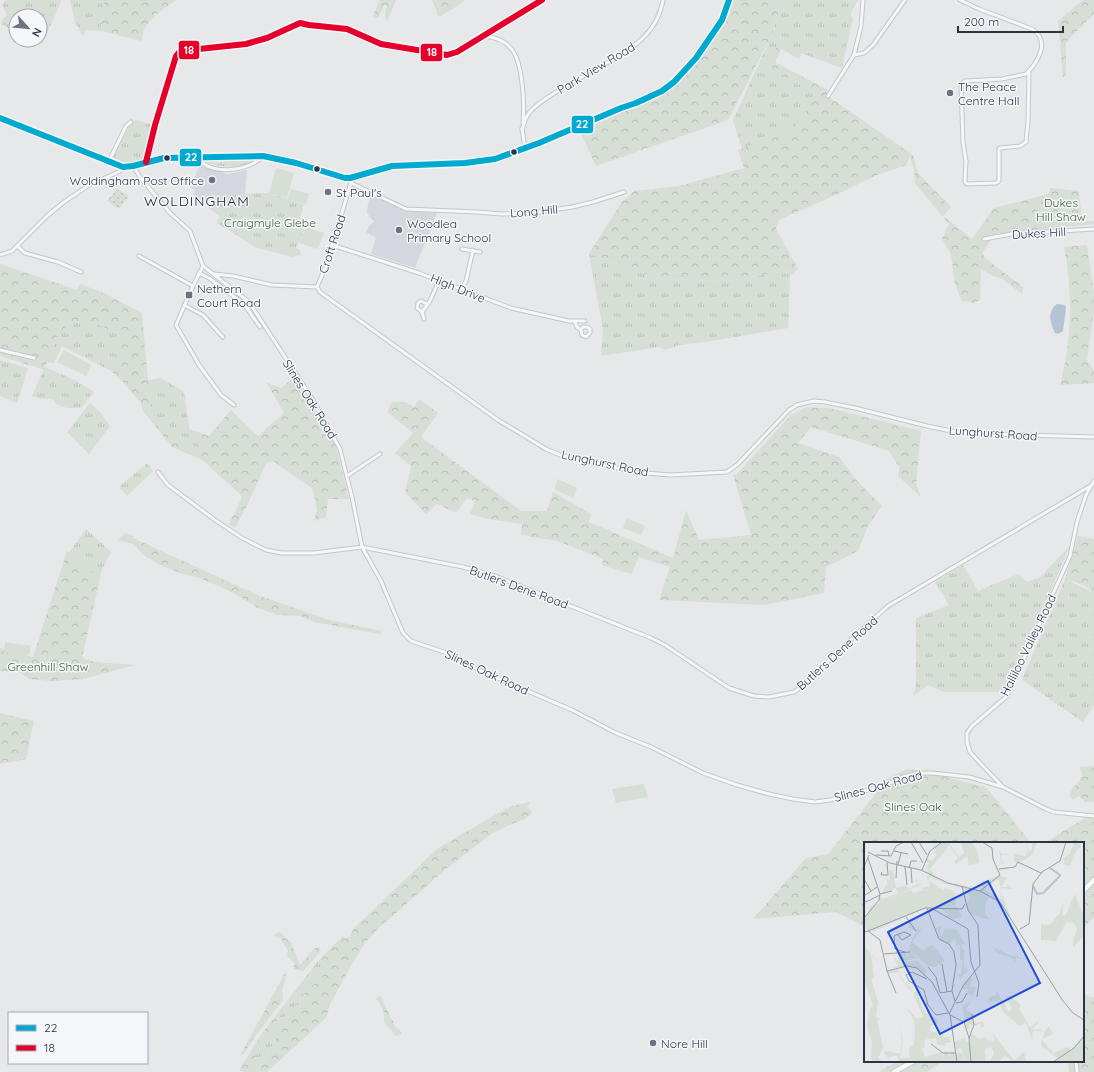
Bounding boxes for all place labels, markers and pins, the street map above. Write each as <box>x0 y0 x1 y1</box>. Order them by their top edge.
place label: The Peace Centre Hall <box>958 79 1019 108</box>
marker: The Peace Centre Hall <box>945 88 955 98</box>
unlabelled marker <box>509 147 519 157</box>
unlabelled marker <box>162 153 172 163</box>
unlabelled marker <box>312 164 322 174</box>
place label: Woldingham Post Office <box>69 173 204 188</box>
marker: Woldingham Post Office <box>207 175 217 185</box>
place label: St Paul's <box>336 185 382 200</box>
marker: St Paul's <box>323 187 333 197</box>
place label: Woodlea Primary School <box>407 216 491 245</box>
marker: Woodlea Primary School <box>394 225 404 235</box>
place label: Nethern Court Road <box>197 281 261 310</box>
marker: Nethern Court Road <box>184 290 194 300</box>
place label: Nore Hill <box>661 1036 708 1051</box>
marker: Nore Hill <box>648 1038 658 1048</box>

